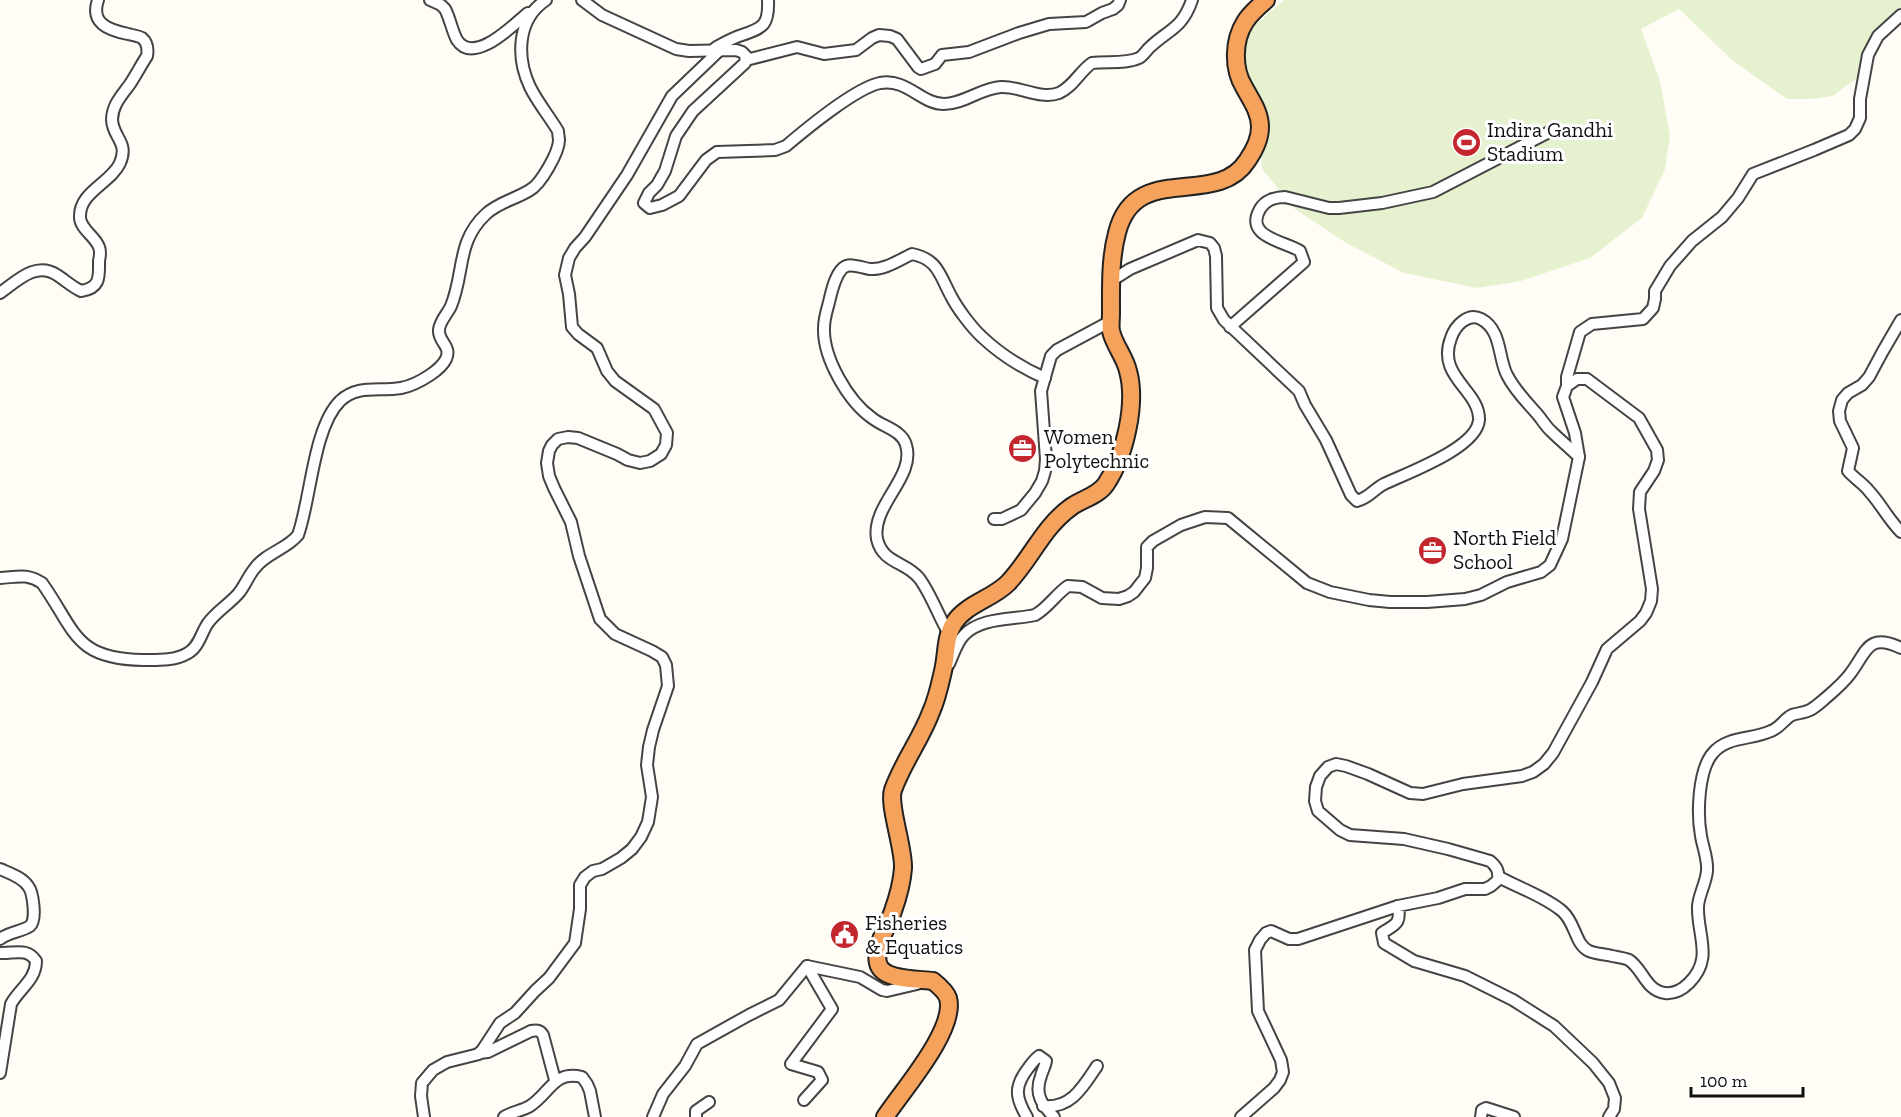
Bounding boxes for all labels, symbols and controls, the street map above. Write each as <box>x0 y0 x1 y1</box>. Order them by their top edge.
place label: Indira Gandhi Stadium <box>1487 117 1613 166</box>
sports icon: Indira Gandhi Stadium <box>1450 126 1482 158</box>
place label: Women Polytechnic <box>1044 424 1149 473</box>
office icon: Women Polytechnic <box>1007 433 1039 465</box>
place label: North Field School <box>1453 525 1557 574</box>
office icon: North Field School <box>1416 534 1448 566</box>
place label: Fisheries & Equatics <box>865 910 963 959</box>
public building icon: Fisheries & Equatics <box>828 919 860 951</box>
scale bar <box>1691 1060 1804 1098</box>
text: 100 m <box>1700 1070 1748 1092</box>

